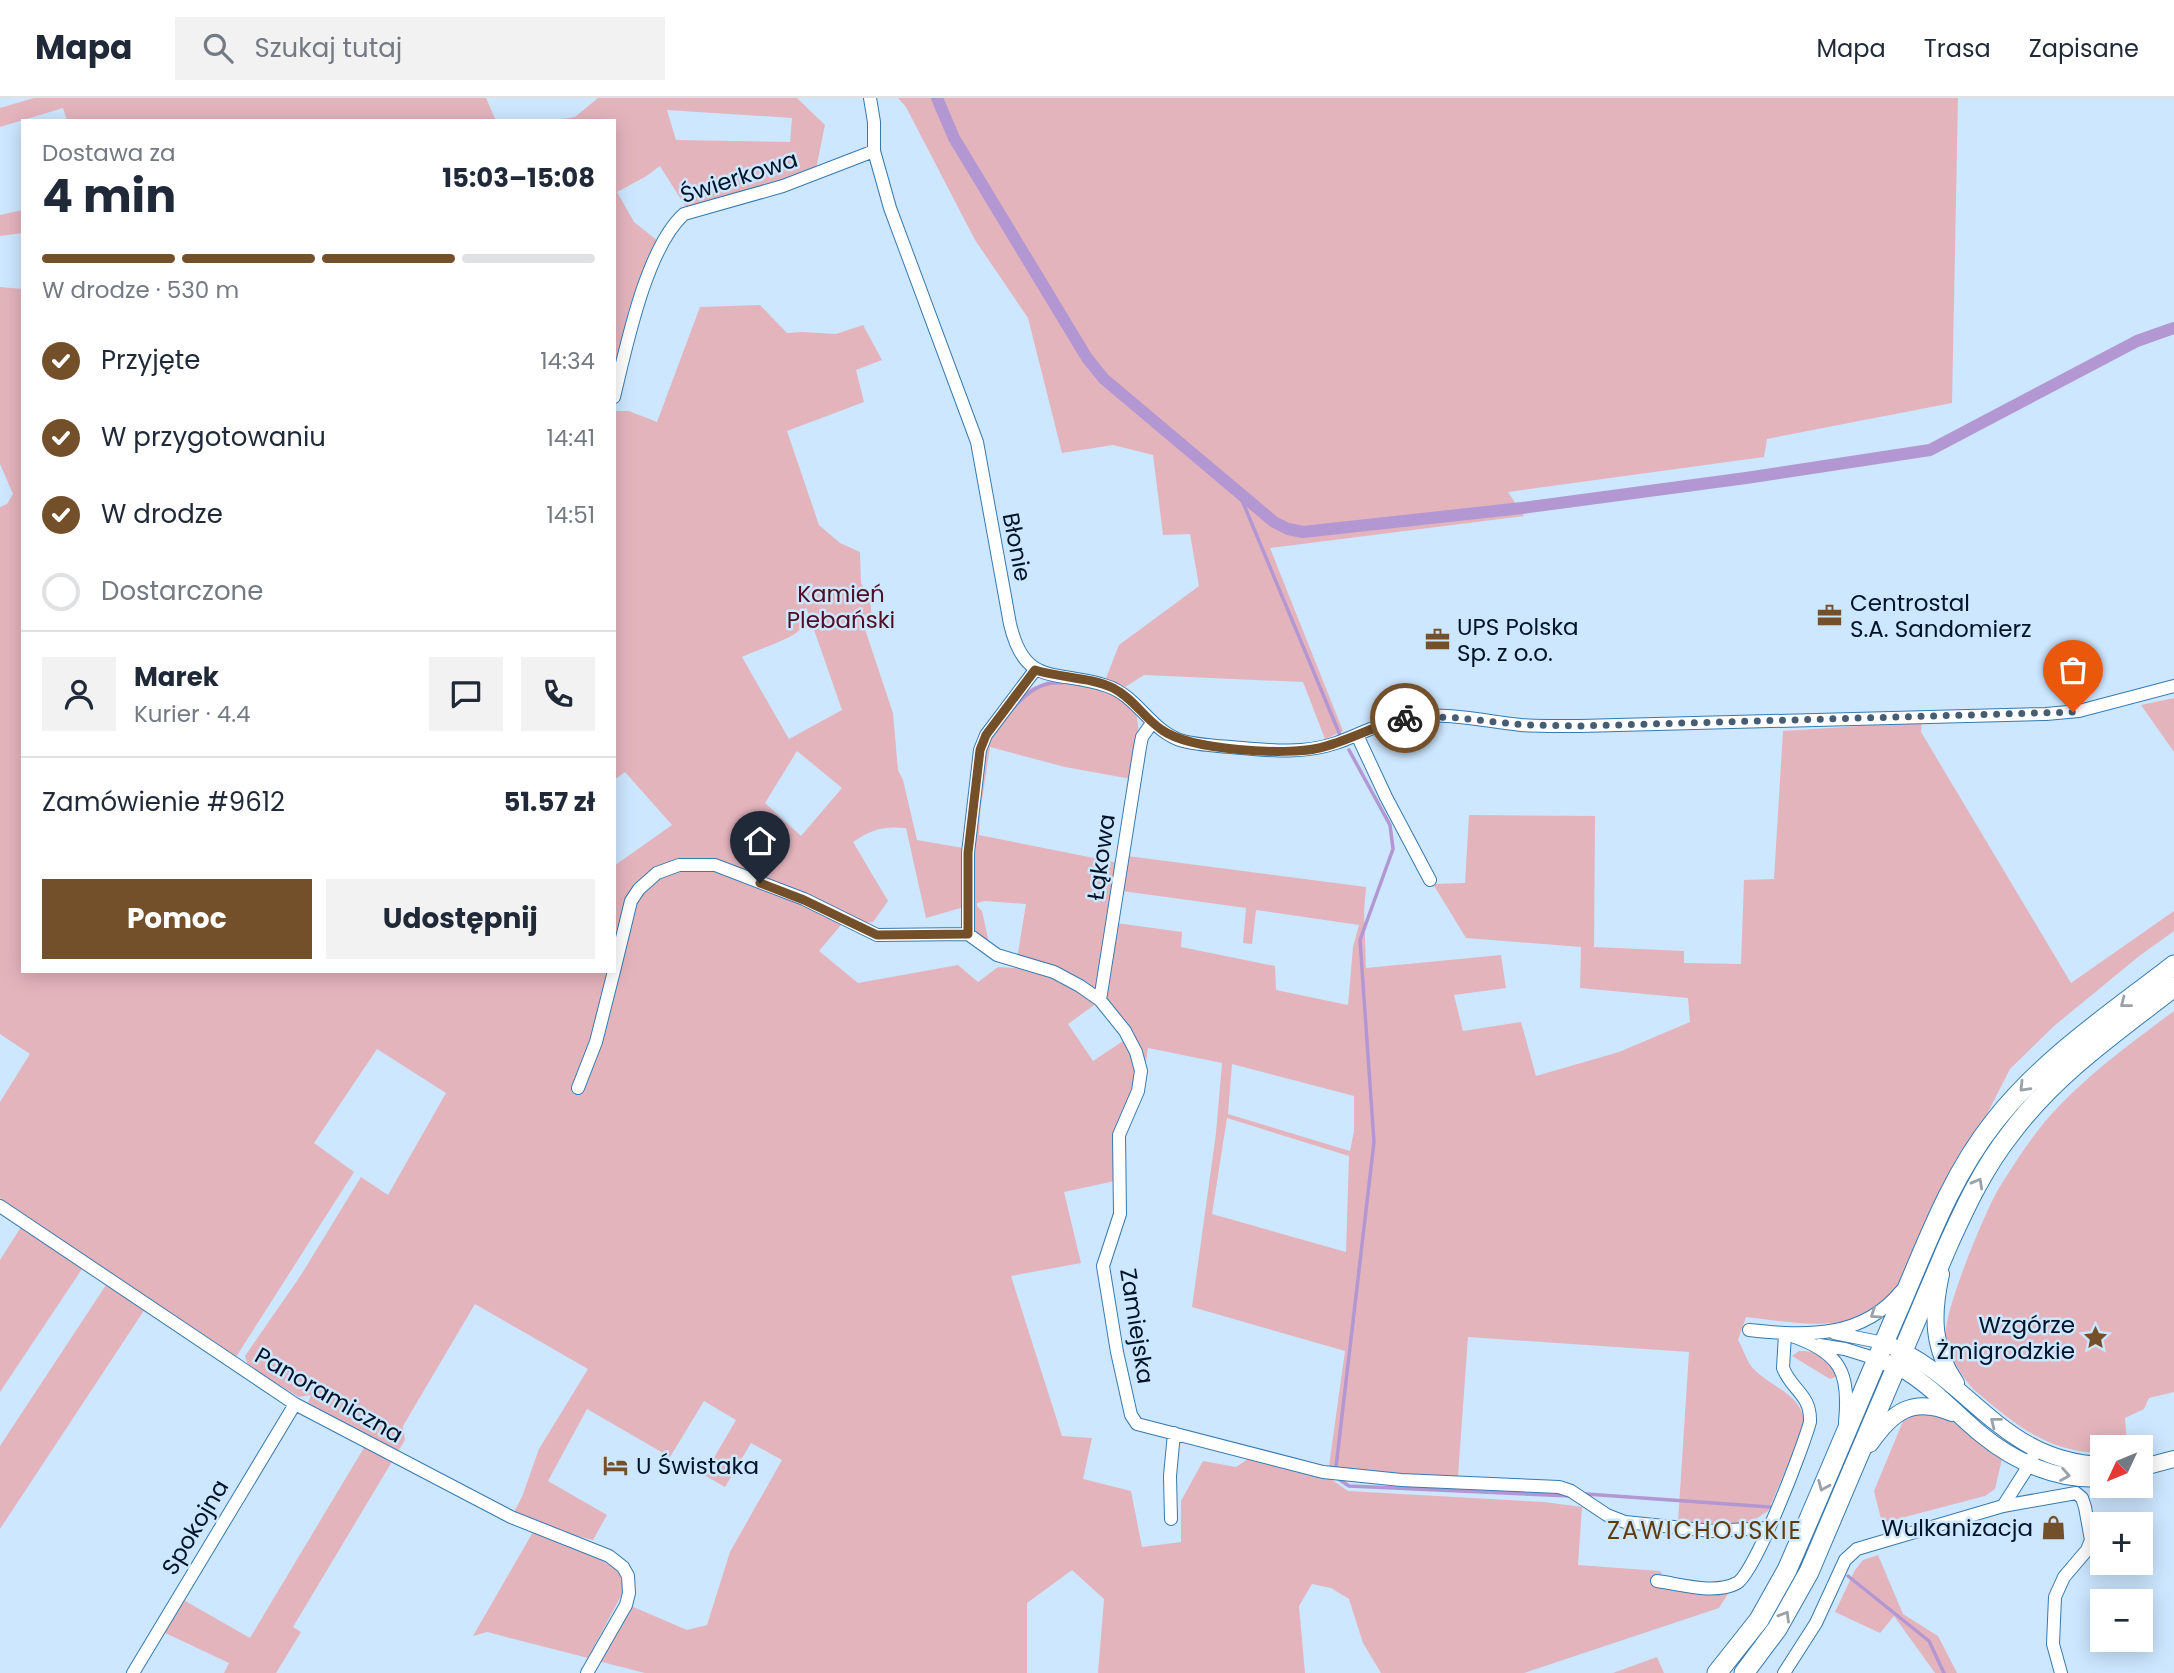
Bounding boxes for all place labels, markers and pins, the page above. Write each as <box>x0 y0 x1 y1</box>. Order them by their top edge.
place label: Centrostal S.A. Sandomierz <box>1850 587 2032 645</box>
office icon: Centrostal S.A. Sandomierz <box>1816 602 1844 630</box>
place label: UPS Polska Sp. z o.o. <box>1457 611 1579 669</box>
office icon: UPS Polska Sp. z o.o. <box>1423 626 1451 654</box>
pin <box>2043 640 2103 712</box>
pin <box>730 811 790 883</box>
place label: Wzgórze Żmigrodzkie <box>1937 1309 2075 1367</box>
place icon: Wzgórze Żmigrodzkie <box>2081 1324 2109 1352</box>
place label: U Świstaka <box>636 1450 759 1482</box>
hotel icon: U Świstaka <box>602 1452 630 1480</box>
place label: Wulkanizacja <box>1881 1512 2033 1544</box>
shop icon: Wulkanizacja <box>2039 1514 2067 1542</box>

